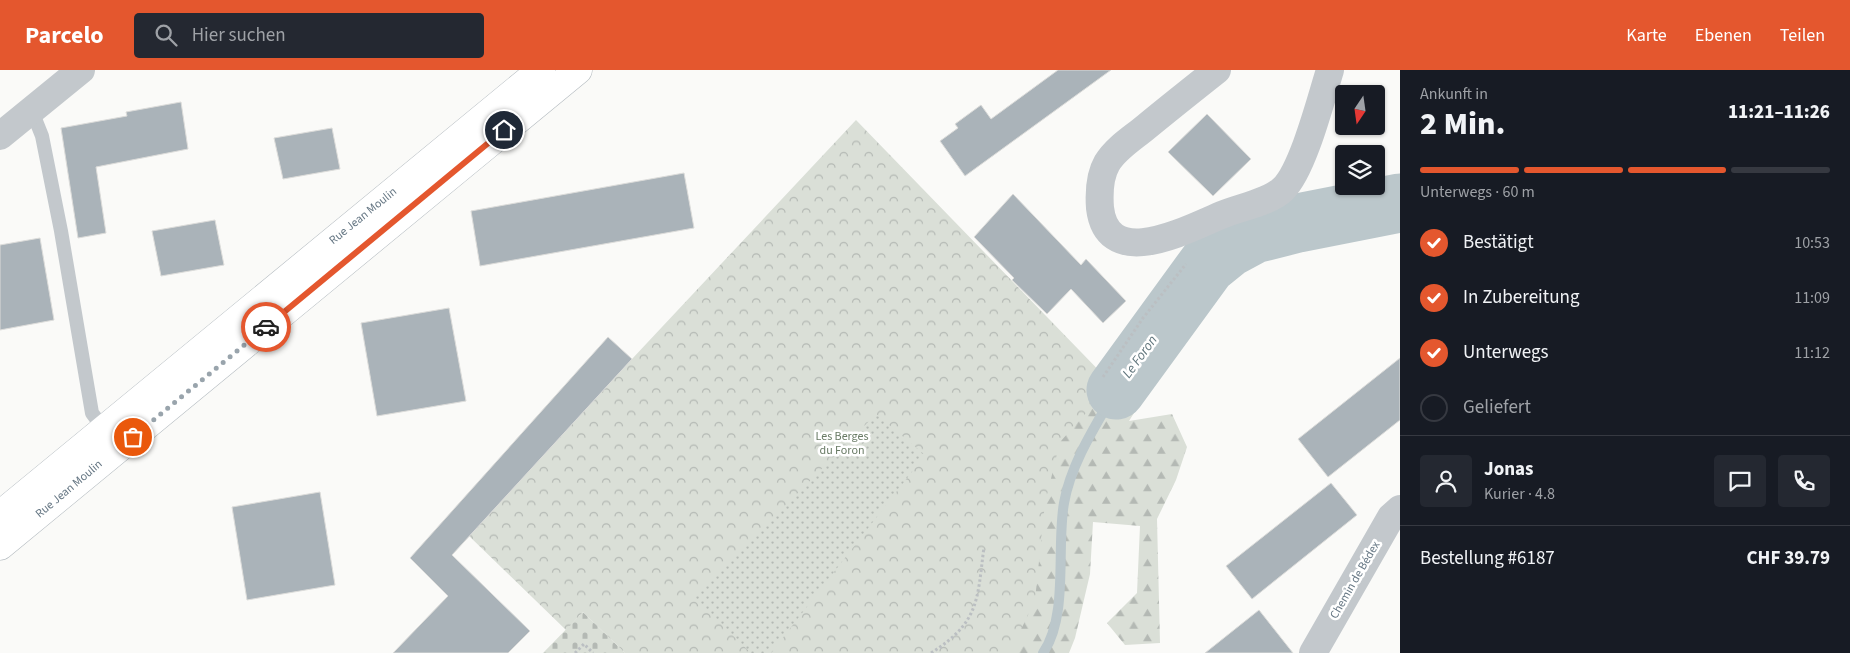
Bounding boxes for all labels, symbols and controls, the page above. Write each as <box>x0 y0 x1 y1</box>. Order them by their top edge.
search box <box>134 13 484 58</box>
text: Parcelo <box>25 18 104 53</box>
icon: search <box>152 21 180 49</box>
text: Hier suchen <box>192 22 286 49</box>
text: Karte <box>1626 23 1667 48</box>
text: Ebenen <box>1695 23 1752 48</box>
text: Teilen <box>1780 23 1825 48</box>
text: Ankunft in <box>1420 83 1488 105</box>
north arrow <box>1335 85 1385 135</box>
map controls <box>1335 85 1385 195</box>
text: 11:21–11:26 <box>1728 99 1830 126</box>
text: 2 Min. <box>1420 101 1506 147</box>
pin <box>483 109 525 151</box>
icon: home <box>490 116 518 144</box>
button: layers <box>1335 145 1385 195</box>
text: Unterwegs · 60 m <box>1420 181 1535 203</box>
street label: Rue Jean Moulin <box>326 183 400 249</box>
icon: check <box>1420 229 1448 257</box>
text: Bestätigt <box>1463 229 1534 256</box>
text: 10:53 <box>1794 232 1830 254</box>
icon: check <box>1420 284 1448 312</box>
text: In Zubereitung <box>1463 284 1580 311</box>
text: 11:09 <box>1794 287 1830 309</box>
courier <box>241 302 291 352</box>
icon: car <box>252 313 280 341</box>
water label: Le Foron <box>1118 331 1162 383</box>
icon: check <box>1420 339 1448 367</box>
text: Unterwegs <box>1463 339 1549 366</box>
text: 11:12 <box>1794 342 1830 364</box>
text: Geliefert <box>1463 394 1531 421</box>
pin <box>112 416 154 458</box>
icon: bag <box>119 423 147 451</box>
park label: Les Berges du Foron <box>816 428 869 459</box>
button: person <box>1420 455 1472 507</box>
button: chat <box>1714 455 1766 507</box>
button: phone <box>1778 455 1830 507</box>
street label: Rue Jean Moulin <box>32 456 106 522</box>
text: Jonas <box>1484 456 1534 483</box>
text: Kurier · 4.8 <box>1484 483 1555 505</box>
street label: Chemin de Bédex <box>1326 537 1384 622</box>
text: Bestellung #6187 <box>1420 545 1555 572</box>
text: CHF 39.79 <box>1747 545 1830 572</box>

